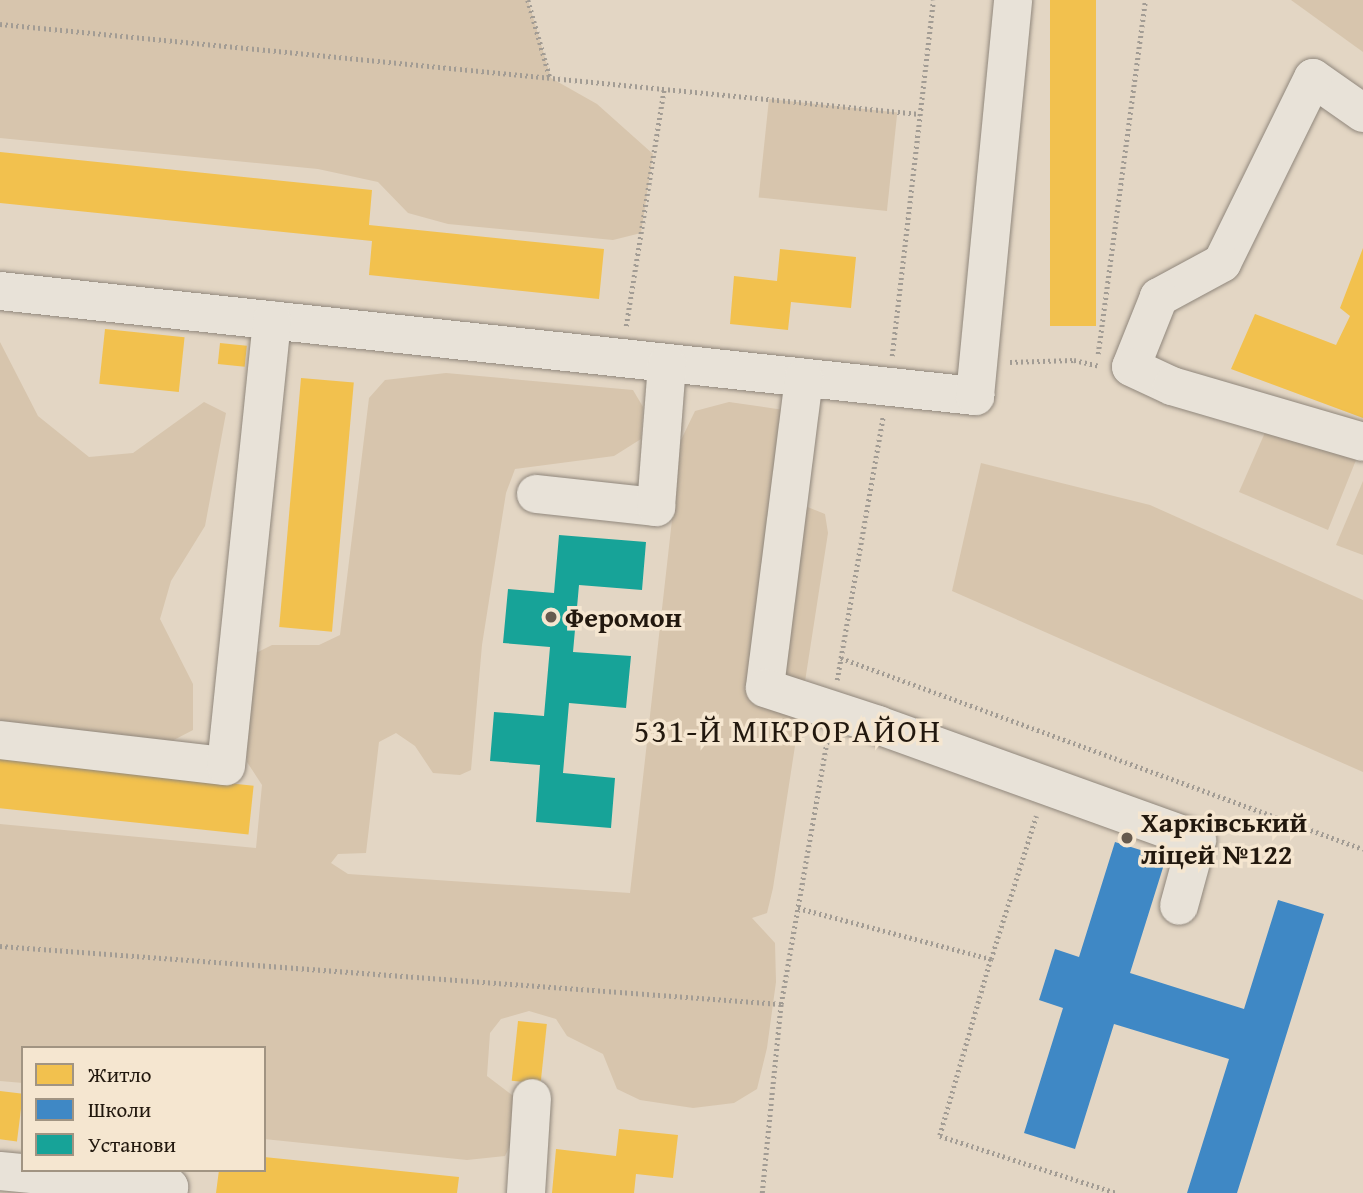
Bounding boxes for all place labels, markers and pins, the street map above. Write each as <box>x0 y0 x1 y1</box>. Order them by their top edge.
place label: Феромон <box>565 600 682 634</box>
marker: Феромон <box>543 609 559 625</box>
place label: Харківський ліцей №122 <box>1141 805 1307 871</box>
marker: Харківський ліцей №122 <box>1119 830 1135 846</box>

